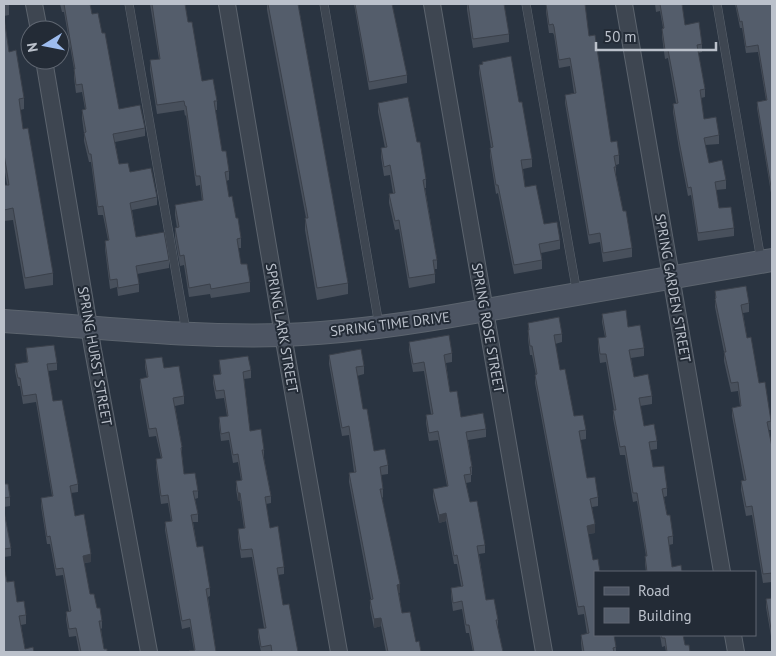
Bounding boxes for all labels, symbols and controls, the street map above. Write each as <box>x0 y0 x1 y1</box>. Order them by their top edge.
north arrow <box>20 20 70 70</box>
scale bar <box>596 20 716 52</box>
text: 50 m <box>604 27 637 46</box>
text: N <box>23 41 42 53</box>
street label: SPRING GARDEN STREET <box>651 212 695 364</box>
street label: SPRING LARK STREET <box>262 262 302 394</box>
street label: SPRING ROSE STREET <box>468 262 508 395</box>
street label: SPRING HURST STREET <box>74 285 116 427</box>
street label: SPRING TIME DRIVE <box>329 308 451 340</box>
legend <box>594 571 756 636</box>
text: Road <box>638 581 670 600</box>
text: Building <box>638 606 692 625</box>

